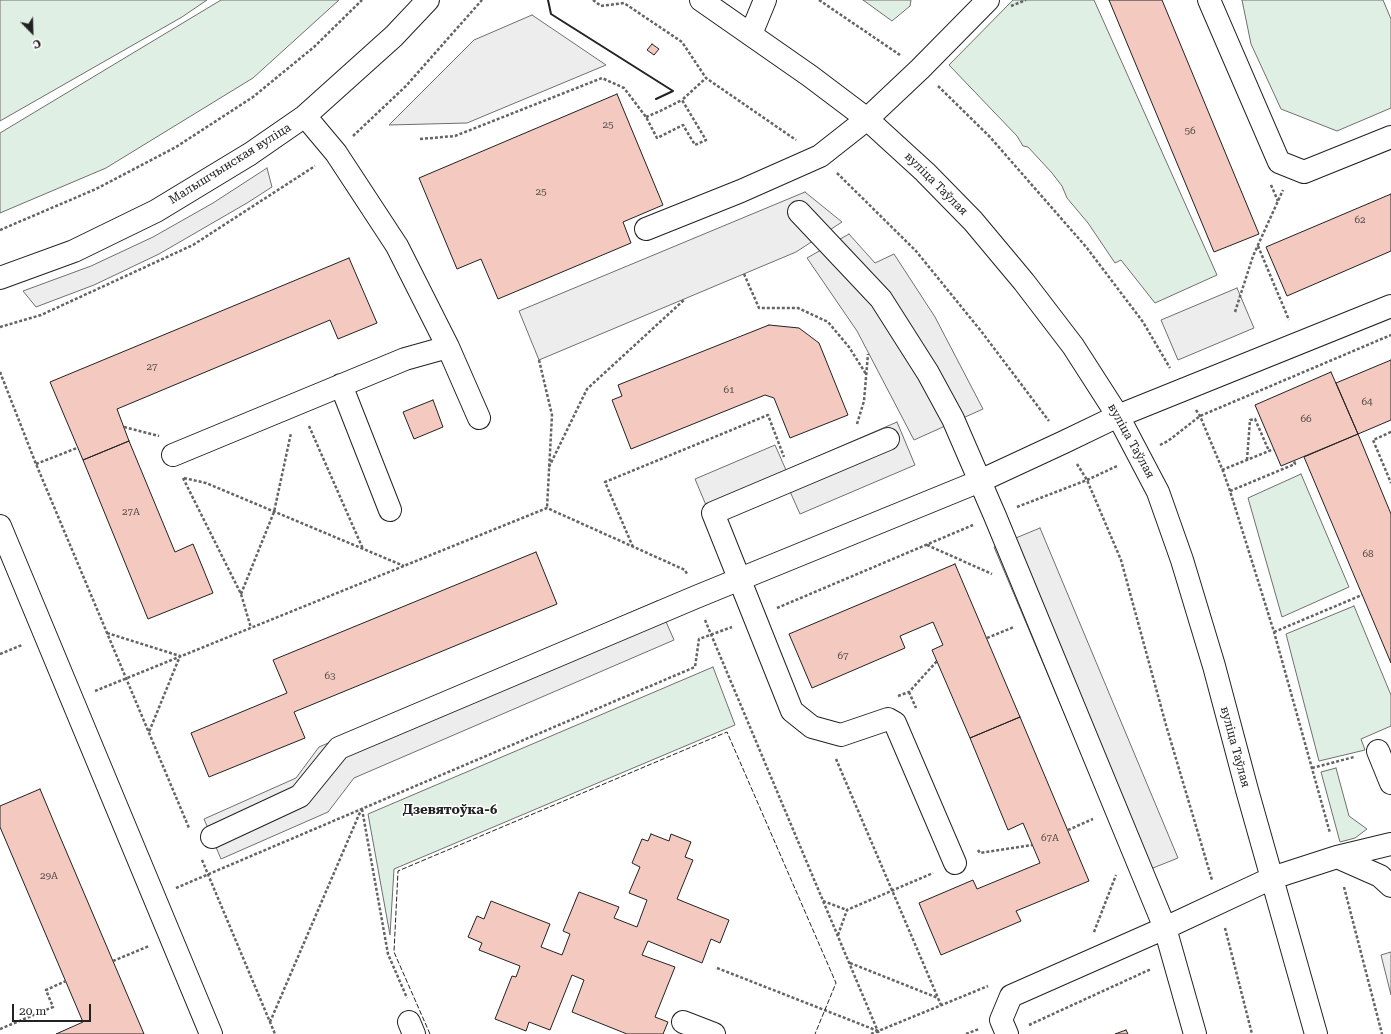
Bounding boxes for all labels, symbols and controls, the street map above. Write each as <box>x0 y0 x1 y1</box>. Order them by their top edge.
north arrow <box>12 12 52 52</box>
text: С <box>31 36 43 51</box>
house number: 25 <box>602 119 614 131</box>
street label: Малышчынская вуліца <box>166 121 294 207</box>
house number: 56 <box>1184 125 1196 137</box>
street label: вуліца Таўлая <box>901 149 971 219</box>
house number: 25 <box>535 186 547 198</box>
house number: 62 <box>1354 214 1366 226</box>
house number: 27 <box>146 361 158 373</box>
house number: 61 <box>723 384 735 396</box>
house number: 64 <box>1361 396 1373 408</box>
street label: вуліца Таўлая <box>1104 401 1158 481</box>
house number: 66 <box>1300 413 1312 425</box>
house number: 27А <box>122 506 140 518</box>
house number: 68 <box>1362 548 1374 560</box>
house number: 67 <box>837 650 849 662</box>
house number: 63 <box>324 670 336 682</box>
street label: вуліца Таўлая <box>1217 705 1253 789</box>
district label: Дзевятоўка-6 <box>403 802 497 818</box>
house number: 67А <box>1041 832 1059 844</box>
house number: 29А <box>40 870 58 882</box>
scale bar <box>14 996 93 1022</box>
text: 20 m <box>19 1004 46 1018</box>

